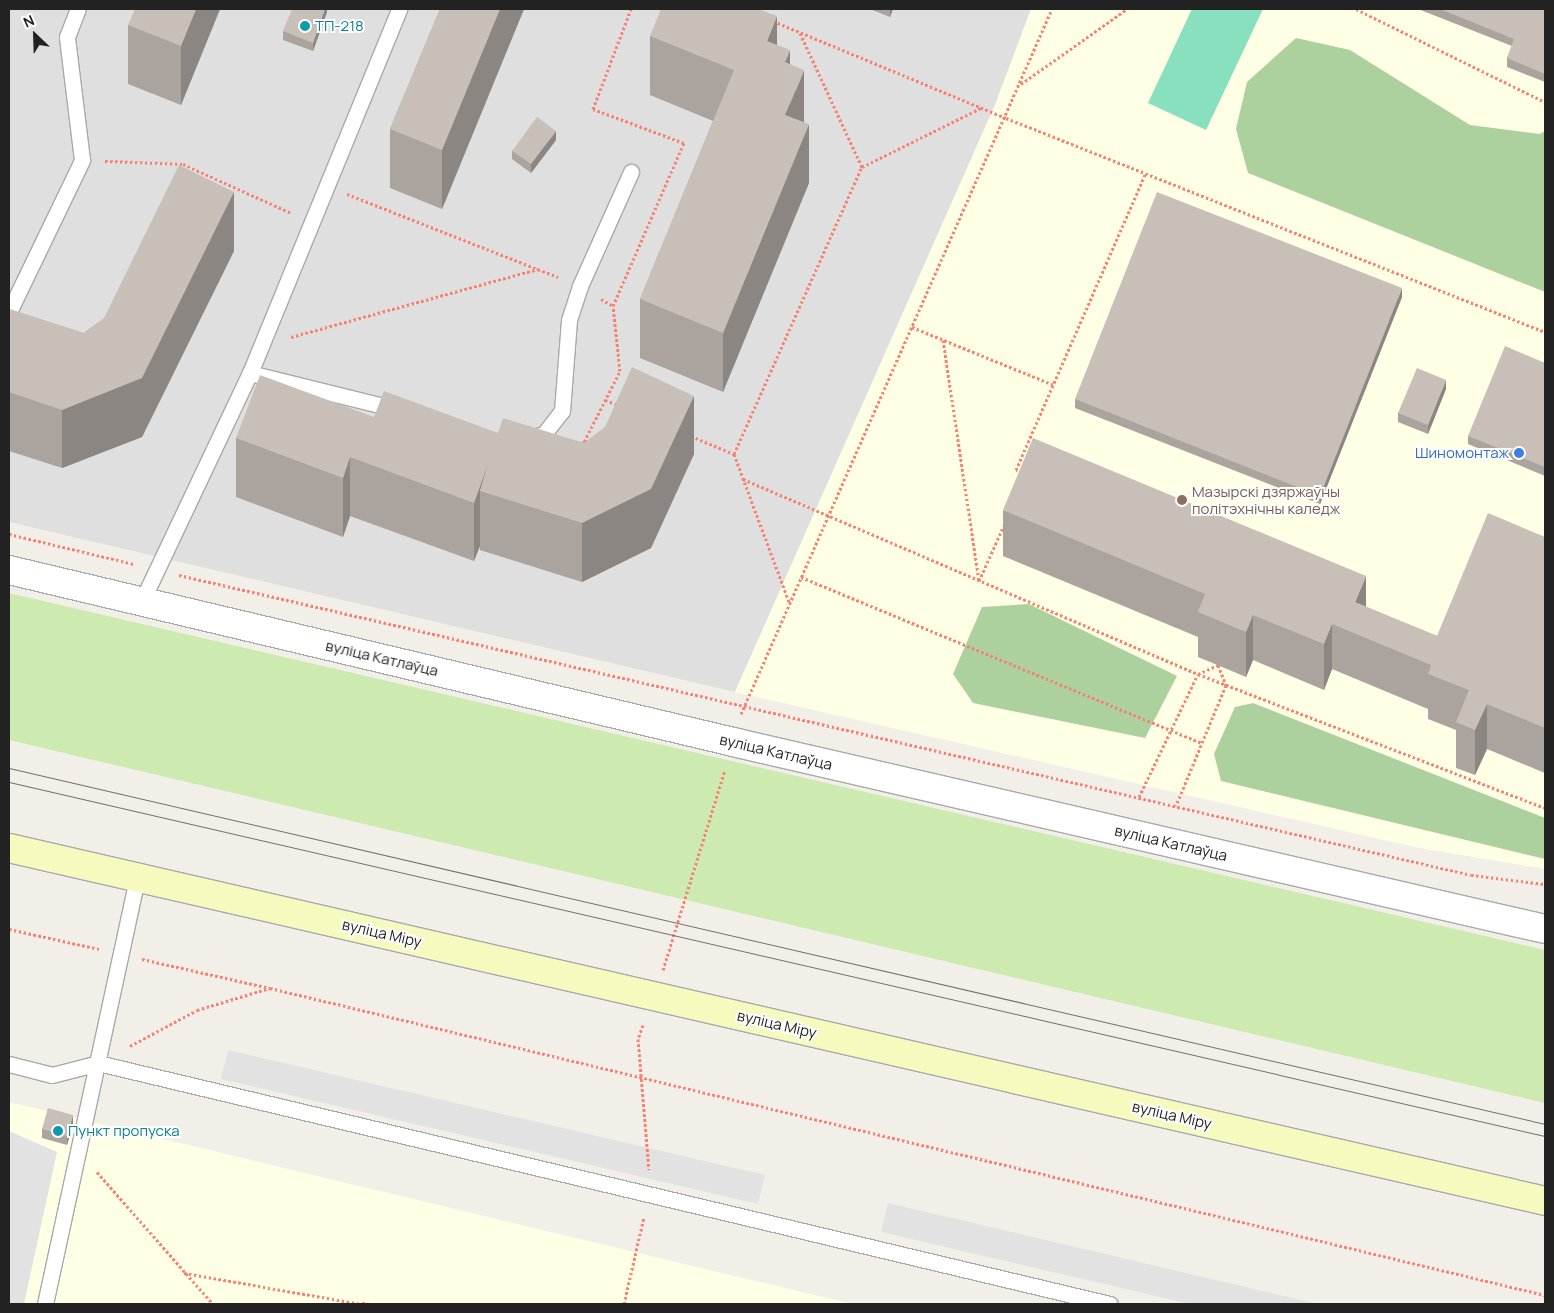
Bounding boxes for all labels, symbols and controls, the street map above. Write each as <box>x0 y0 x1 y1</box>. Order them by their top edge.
north arrow <box>10 10 60 60</box>
text: N <box>20 10 37 32</box>
place label: ТП-218 <box>315 17 364 35</box>
marker: ТП-218 <box>299 20 311 32</box>
place label: Шиномонтаж <box>1415 444 1509 462</box>
marker: Шиномонтаж <box>1513 447 1525 459</box>
place label: Мазырскі дзяржаўны політэхнічны каледж <box>1192 482 1340 517</box>
marker: Мазырскі дзяржаўны політэхнічны каледж <box>1176 494 1188 506</box>
street label: вуліца Катлаўца <box>324 636 440 680</box>
street label: вуліца Катлаўца <box>718 730 834 774</box>
street label: вуліца Катлаўца <box>1113 821 1229 865</box>
street label: вуліца Міру <box>341 915 423 951</box>
street label: вуліца Міру <box>736 1006 818 1042</box>
street label: вуліца Міру <box>1131 1097 1213 1133</box>
place label: Пункт пропуска <box>68 1122 180 1140</box>
marker: Пункт пропуска <box>52 1125 64 1137</box>

